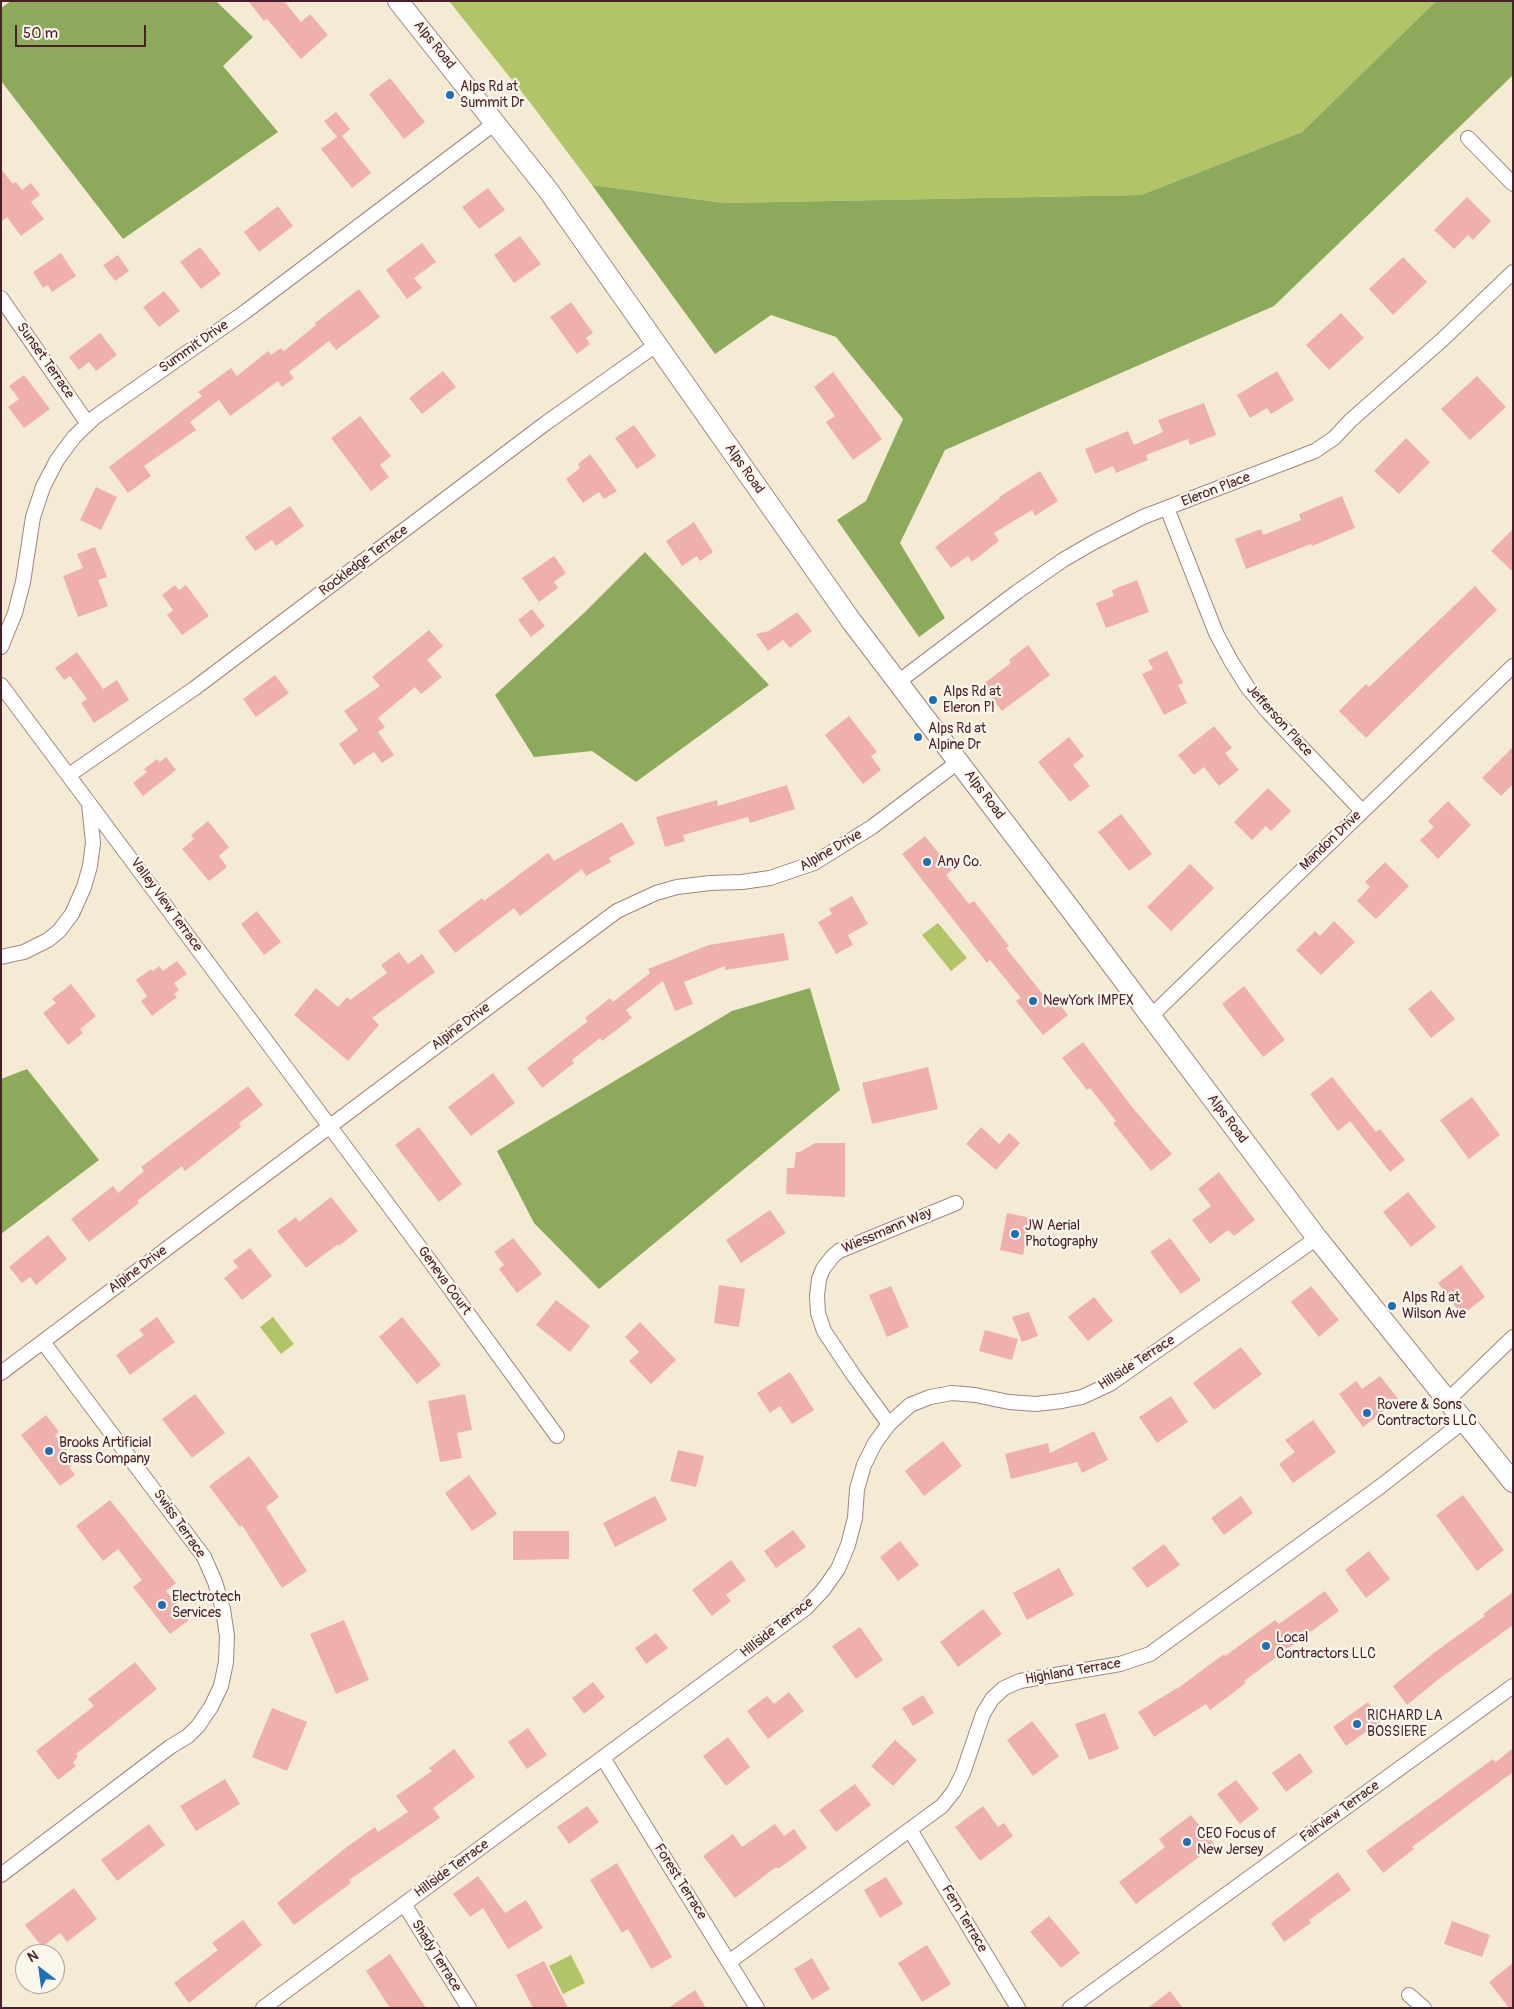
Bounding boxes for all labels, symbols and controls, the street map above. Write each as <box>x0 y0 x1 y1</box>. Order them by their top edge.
scale bar <box>18 15 149 47</box>
street label: Alps Road <box>409 17 459 73</box>
text: 50 m <box>23 24 58 43</box>
place label: Alps Rd at Summit Dr <box>460 79 525 111</box>
marker: Alps Rd at Summit Dr <box>444 89 456 101</box>
street label: Summit Drive <box>156 317 232 377</box>
street label: Sunset Terrace <box>13 320 77 402</box>
street label: Alps Road <box>721 441 767 497</box>
street label: Eleron Place <box>1179 469 1253 511</box>
street label: Rockledge Terrace <box>316 522 412 600</box>
street label: Jefferson Place <box>1242 682 1316 760</box>
place label: Alps Rd at Eleron Pl <box>943 684 1001 716</box>
marker: Alps Rd at Eleron Pl <box>927 694 939 706</box>
place label: Alps Rd at Alpine Dr <box>928 721 986 754</box>
marker: Alps Rd at Alpine Dr <box>912 731 924 743</box>
street label: Alps Road <box>960 767 1008 823</box>
street label: Mandon Drive <box>1297 808 1365 874</box>
street label: Alpine Drive <box>797 826 865 876</box>
place label: Any Co. <box>937 854 982 870</box>
street label: Valley View Terrace <box>126 855 206 955</box>
marker: Any Co. <box>921 856 933 868</box>
place label: NewYork IMPEX <box>1043 993 1134 1009</box>
marker: NewYork IMPEX <box>1027 995 1039 1007</box>
street label: Alpine Drive <box>428 999 494 1055</box>
street label: Alps Road <box>1203 1091 1251 1147</box>
street label: Wiessmann Way <box>840 1205 934 1257</box>
place label: JW Aerial Photography <box>1025 1218 1098 1250</box>
marker: JW Aerial Photography <box>1009 1228 1021 1240</box>
street label: Alpine Drive <box>105 1242 171 1298</box>
street label: Geneva Court <box>414 1244 474 1318</box>
place label: Alps Rd at Wilson Ave <box>1402 1290 1466 1322</box>
marker: Alps Rd at Wilson Ave <box>1386 1300 1398 1312</box>
street label: Hillside Terrace <box>1095 1332 1179 1394</box>
place label: Rovere & Sons Contractors LLC <box>1377 1397 1477 1430</box>
marker: Rovere & Sons Contractors LLC <box>1361 1407 1373 1419</box>
place label: Brooks Artificial Grass Company <box>59 1435 152 1468</box>
marker: Brooks Artificial Grass Company <box>43 1445 55 1457</box>
street label: Swiss Terrace <box>149 1486 209 1562</box>
place label: Electrotech Services <box>172 1589 241 1621</box>
street label: Hillside Terrace <box>737 1594 817 1662</box>
marker: Electrotech Services <box>156 1599 168 1611</box>
place label: Local Contractors LLC <box>1276 1630 1376 1662</box>
marker: Local Contractors LLC <box>1260 1640 1272 1652</box>
street label: Highland Terrace <box>1024 1655 1122 1689</box>
place label: RICHARD LA BOSSIERE <box>1367 1708 1443 1740</box>
marker: RICHARD LA BOSSIERE <box>1351 1718 1363 1730</box>
street label: Fairview Terrace <box>1297 1778 1383 1846</box>
place label: CEO Focus of New Jersey <box>1197 1826 1277 1858</box>
street label: Hillside Terrace <box>411 1836 493 1902</box>
marker: CEO Focus of New Jersey <box>1181 1836 1193 1848</box>
street label: Forest Terrace <box>650 1841 710 1923</box>
street label: Fern Terrace <box>937 1882 991 1956</box>
street label: Shady Terrace <box>407 1917 465 1995</box>
north arrow <box>15 1944 65 1994</box>
text: N <box>24 1947 41 1966</box>

